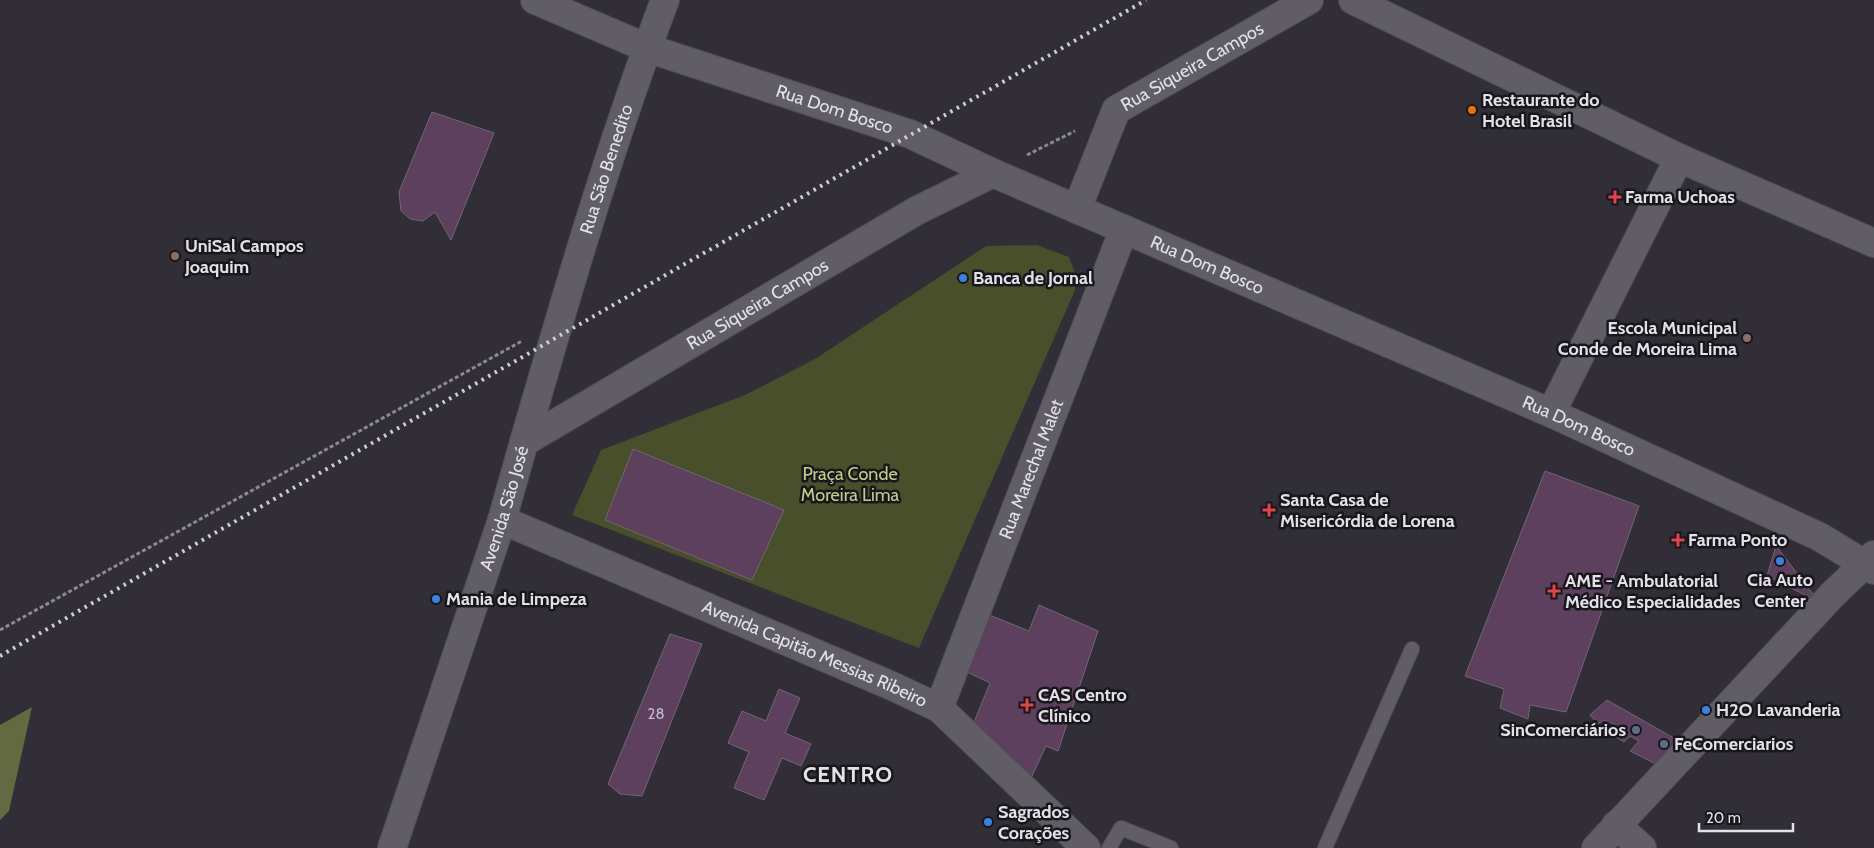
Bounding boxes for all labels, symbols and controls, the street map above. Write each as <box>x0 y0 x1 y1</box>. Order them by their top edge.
street label: Rua Siqueira Campos <box>1117 17 1267 116</box>
street label: Rua Dom Bosco <box>773 80 896 139</box>
place label: Restaurante do Hotel Brasil <box>1482 89 1600 132</box>
street label: Rua São Benedito <box>575 101 638 237</box>
marker: Restaurante do Hotel Brasil <box>1466 104 1478 116</box>
place label: Farma Uchoas <box>1625 186 1735 208</box>
marker: Farma Uchoas <box>1609 191 1621 203</box>
street label: Rua Dom Bosco <box>1147 231 1267 299</box>
place label: UniSal Campos Joaquim <box>184 235 304 278</box>
marker: UniSal Campos Joaquim <box>169 250 181 262</box>
street label: Rua Siqueira Campos <box>683 254 832 355</box>
place label: Banca de Jornal <box>973 267 1093 289</box>
marker: Banca de Jornal <box>957 272 969 284</box>
place label: Escola Municipal Conde de Moreira Lima <box>1558 317 1737 360</box>
marker: Escola Municipal Conde de Moreira Lima <box>1741 332 1753 344</box>
street label: Rua Dom Bosco <box>1519 391 1639 461</box>
street label: Rua Marechal Malet <box>994 396 1068 542</box>
street label: Avenida São José <box>475 443 533 573</box>
park label: Praça Conde Moreira Lima <box>801 463 900 506</box>
place label: Santa Casa de Misericórdia de Lorena <box>1280 489 1455 532</box>
marker: Santa Casa de Misericórdia de Lorena <box>1262 503 1276 517</box>
place label: Farma Ponto <box>1688 529 1787 551</box>
marker: Farma Ponto <box>1672 534 1684 546</box>
marker: Cia Auto Center <box>1774 555 1786 567</box>
place label: Cia Auto Center <box>1747 569 1813 612</box>
place label: AME - Ambulatorial Médico Especialidades <box>1565 570 1741 613</box>
marker: AME - Ambulatorial Médico Especialidades <box>1547 584 1561 598</box>
place label: Mania de Limpeza <box>446 588 587 610</box>
marker: Mania de Limpeza <box>430 593 442 605</box>
street label: Avenida Capitão Messias Ribeiro <box>699 595 931 712</box>
place label: CAS Centro Clínico <box>1038 684 1127 727</box>
marker: CAS Centro Clínico <box>1020 698 1034 712</box>
place label: H2O Lavanderia <box>1716 699 1841 721</box>
marker: H2O Lavanderia <box>1700 704 1712 716</box>
house number: 28 <box>648 705 664 723</box>
place label: SinComerciários <box>1500 719 1626 741</box>
marker: SinComerciários <box>1630 724 1642 736</box>
place label: FeComerciarios <box>1674 733 1794 755</box>
marker: FeComerciarios <box>1658 738 1670 750</box>
district label: CENTRO <box>803 761 893 788</box>
scale bar <box>1699 800 1793 832</box>
place label: Sagrados Corações <box>998 801 1070 844</box>
text: 20 m <box>1706 809 1741 827</box>
marker: Sagrados Corações <box>982 816 994 828</box>

